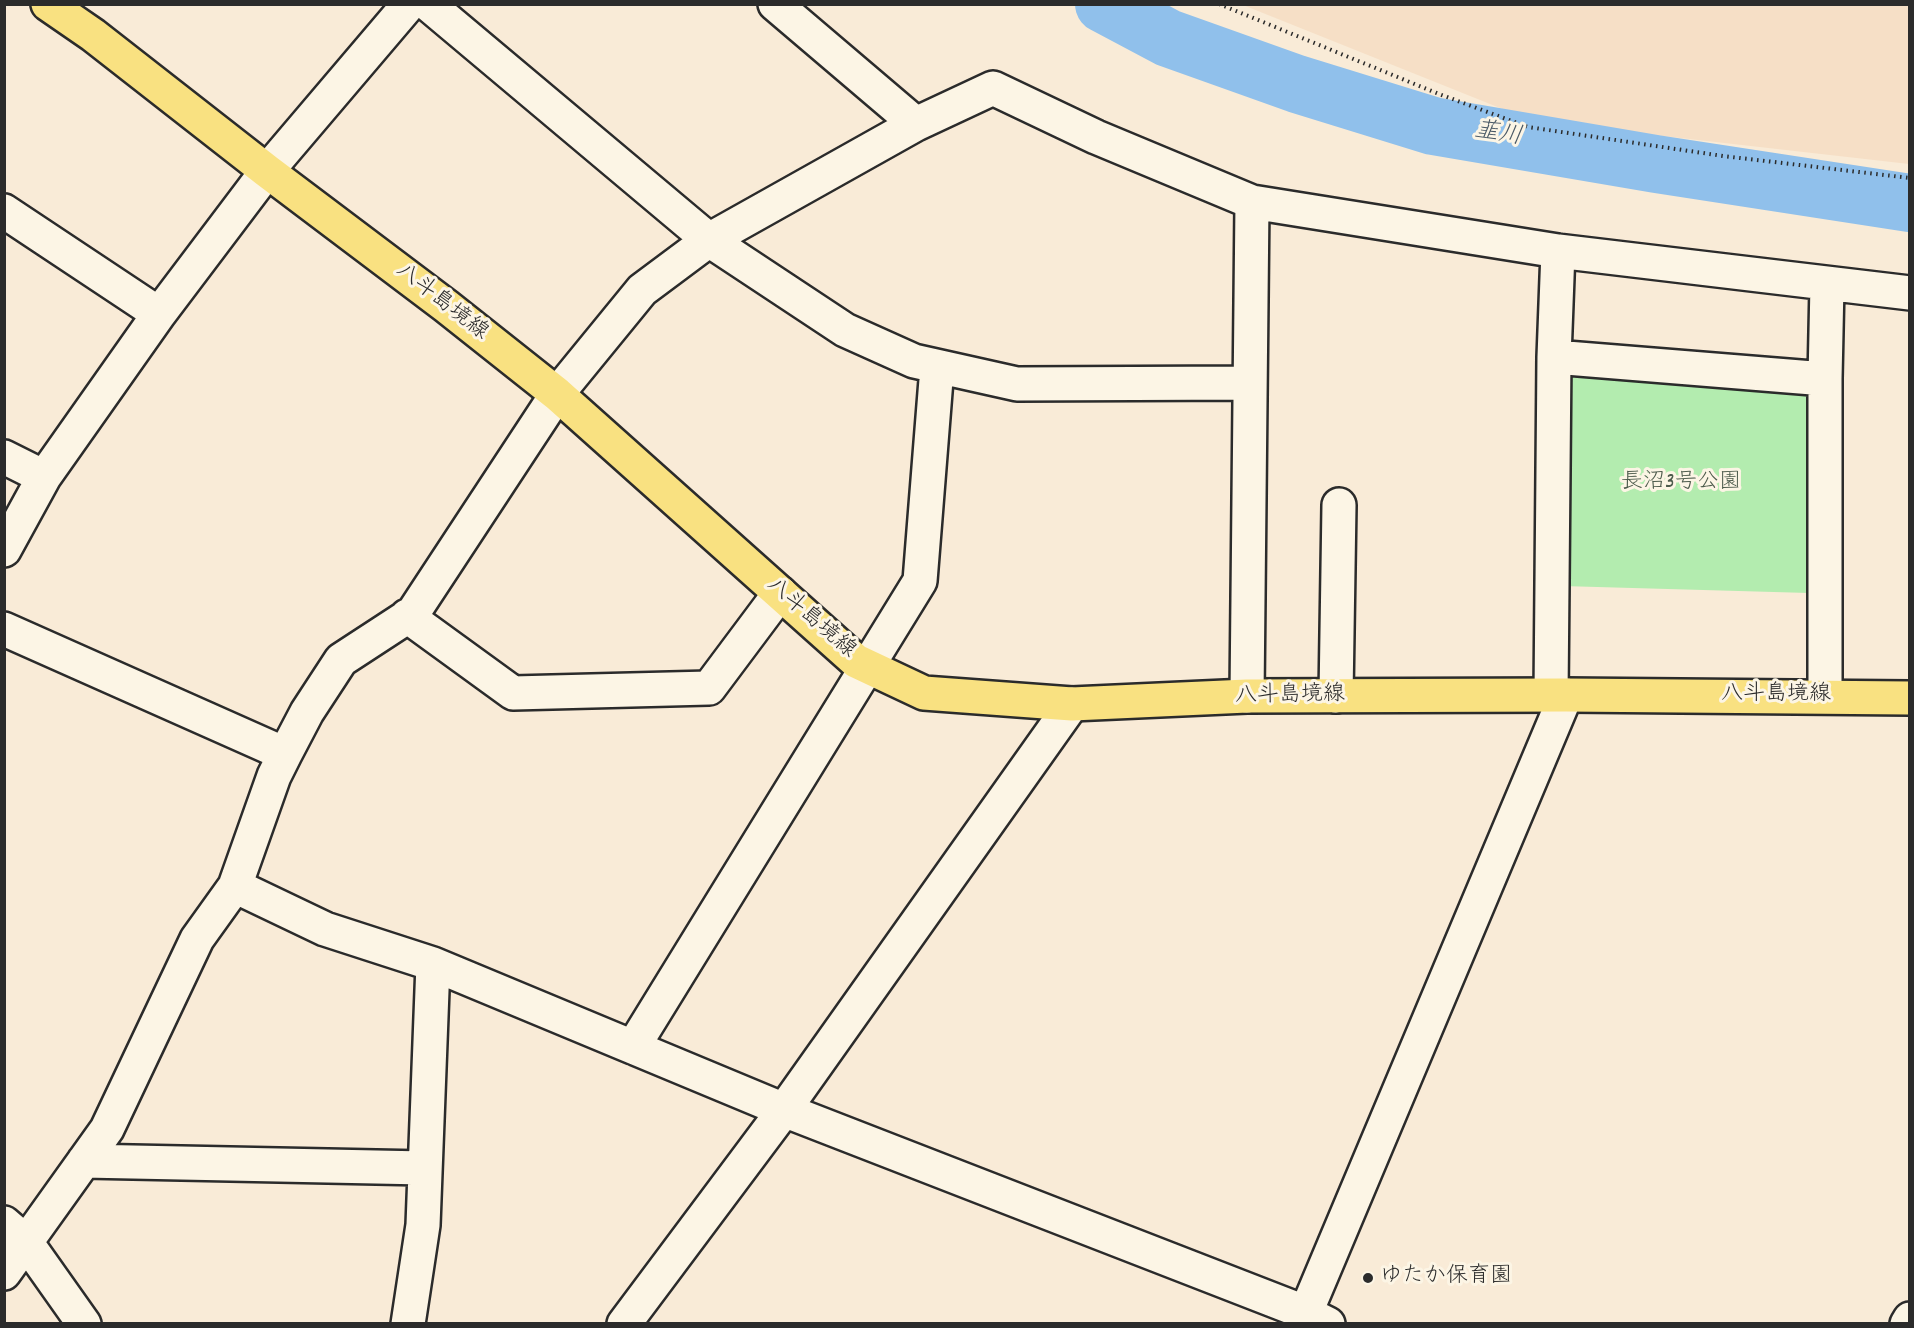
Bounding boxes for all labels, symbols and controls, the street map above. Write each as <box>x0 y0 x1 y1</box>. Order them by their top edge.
water label: 韮川 <box>1472 118 1524 154</box>
street label: 八斗島境線 <box>390 259 492 347</box>
park label: 長沼3号公園 <box>1621 471 1741 497</box>
street label: 八斗島境線 <box>760 573 860 665</box>
street label: 八斗島境線 <box>1235 683 1345 711</box>
street label: 八斗島境線 <box>1721 683 1831 709</box>
place label: ゆたか保育園 <box>1380 1265 1512 1291</box>
marker: ゆたか保育園 <box>1361 1271 1375 1285</box>

